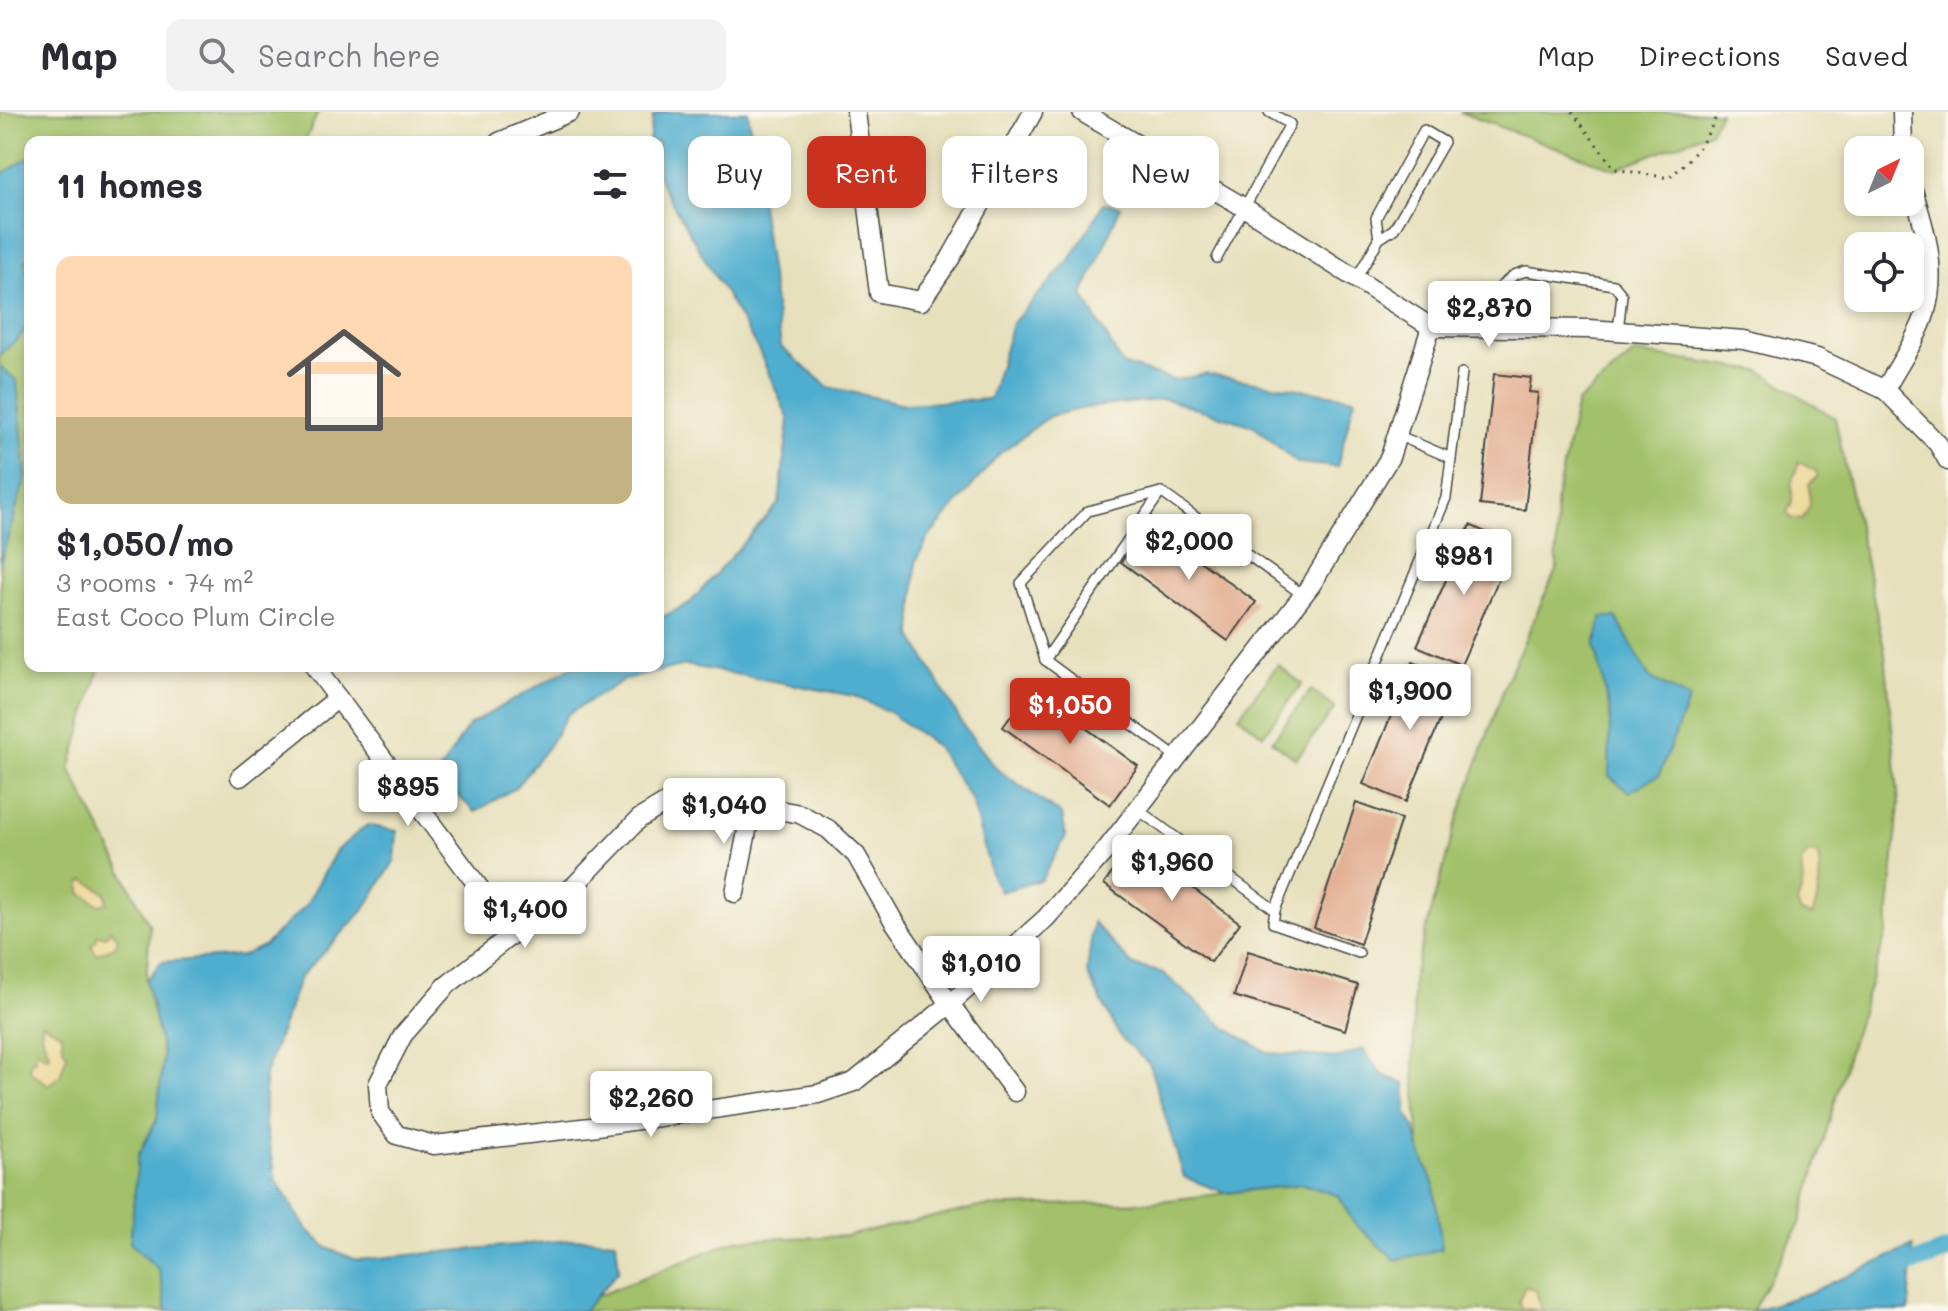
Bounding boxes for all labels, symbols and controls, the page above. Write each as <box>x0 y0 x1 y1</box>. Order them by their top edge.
search box <box>166 19 726 91</box>
text: Map <box>40 30 118 80</box>
icon: search <box>194 33 238 77</box>
text: Search here <box>258 35 441 75</box>
text: Map <box>1538 37 1595 73</box>
text: Directions <box>1639 37 1781 73</box>
text: Saved <box>1825 37 1908 73</box>
chip: Buy <box>688 136 791 208</box>
chip: Rent <box>807 136 926 208</box>
chip: Filters <box>942 136 1087 208</box>
chip: New <box>1103 136 1219 208</box>
north arrow <box>1844 136 1924 216</box>
map controls <box>1844 136 1924 312</box>
text: 11 homes <box>56 162 203 207</box>
icon: filters <box>588 162 632 206</box>
button: locate <box>1844 232 1924 312</box>
pin: $2,870 <box>1424 281 1554 349</box>
text: $2,870 <box>1446 290 1532 324</box>
icon: home <box>272 308 416 452</box>
pin: $2,000 <box>1124 514 1254 582</box>
text: $1,050/mo <box>56 520 234 565</box>
text: $2,000 <box>1145 523 1233 557</box>
pin: $981 <box>1417 529 1511 597</box>
text: $981 <box>1434 538 1494 572</box>
text: 3 rooms · 74 m² <box>56 565 253 599</box>
text: East Coco Plum Circle <box>56 599 336 633</box>
pin: $1,900 <box>1345 664 1475 732</box>
text: $1,900 <box>1368 673 1452 707</box>
pin: $1,050 <box>1005 678 1135 746</box>
text: $1,050 <box>1028 687 1112 721</box>
pin: $895 <box>361 760 455 828</box>
text: $895 <box>377 769 440 803</box>
pin: $1,040 <box>659 778 789 846</box>
text: $1,040 <box>681 787 767 821</box>
pin: $1,960 <box>1107 835 1237 903</box>
text: $1,960 <box>1130 844 1214 878</box>
pin: $1,400 <box>460 882 590 950</box>
text: $1,400 <box>482 891 568 925</box>
pin: $1,010 <box>916 936 1046 1004</box>
text: $1,010 <box>941 945 1021 979</box>
pin: $2,260 <box>586 1071 716 1139</box>
text: $2,260 <box>608 1080 694 1114</box>

